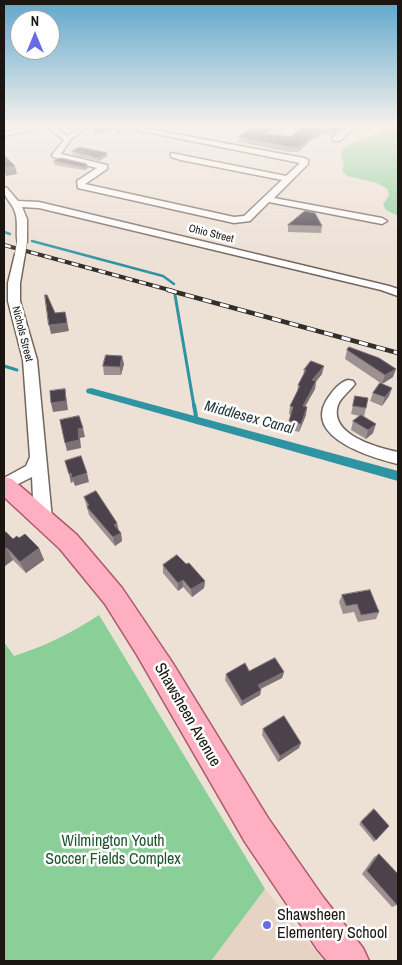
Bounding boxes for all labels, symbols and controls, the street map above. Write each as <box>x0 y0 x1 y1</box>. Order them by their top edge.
north arrow <box>10 10 60 60</box>
text: N <box>31 12 39 30</box>
street label: Ohio Street <box>187 222 235 246</box>
street label: Nichols Street <box>9 305 35 363</box>
water label: Middlesex Canal <box>202 397 296 439</box>
street label: Shawsheen Avenue <box>150 660 224 770</box>
park label: Wilmington Youth Soccer Fields Complex <box>45 832 181 870</box>
place label: Shawsheen Elementery School <box>277 906 387 944</box>
marker: Shawsheen Elementery School <box>261 919 273 931</box>

